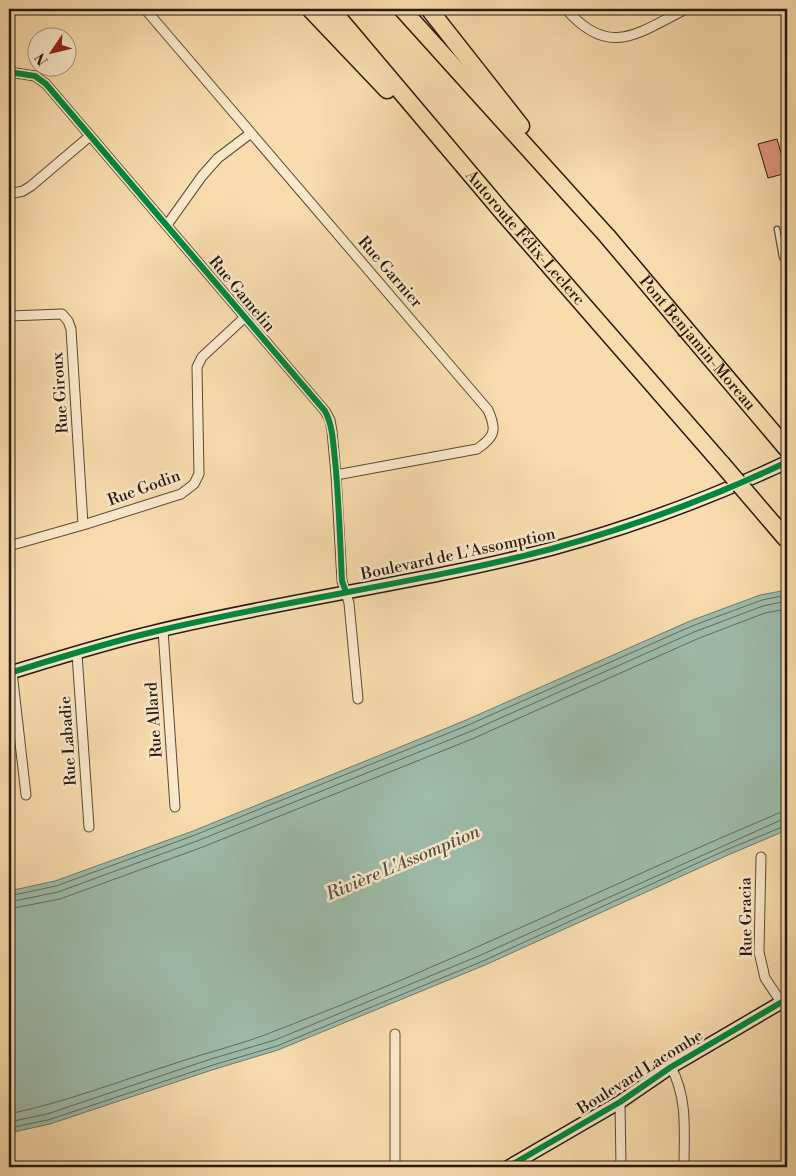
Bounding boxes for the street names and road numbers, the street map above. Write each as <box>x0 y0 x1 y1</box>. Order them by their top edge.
street label: Autoroute Félix-Leclerc <box>461 165 589 310</box>
street label: Rue Garnier <box>353 232 427 312</box>
street label: Rue Gamelin <box>204 252 280 336</box>
street label: Pont Benjamin-Moreau <box>635 272 760 414</box>
street label: Rue Giroux <box>47 351 73 434</box>
street label: Rue Godin <box>105 465 184 510</box>
street label: Boulevard de L'Assomption <box>358 523 558 585</box>
street label: Rue Allard <box>141 681 167 759</box>
street label: Rue Labadie <box>55 695 81 787</box>
street label: Rue Gracia <box>735 876 757 957</box>
street label: Boulevard Lacombe <box>573 1025 706 1119</box>

